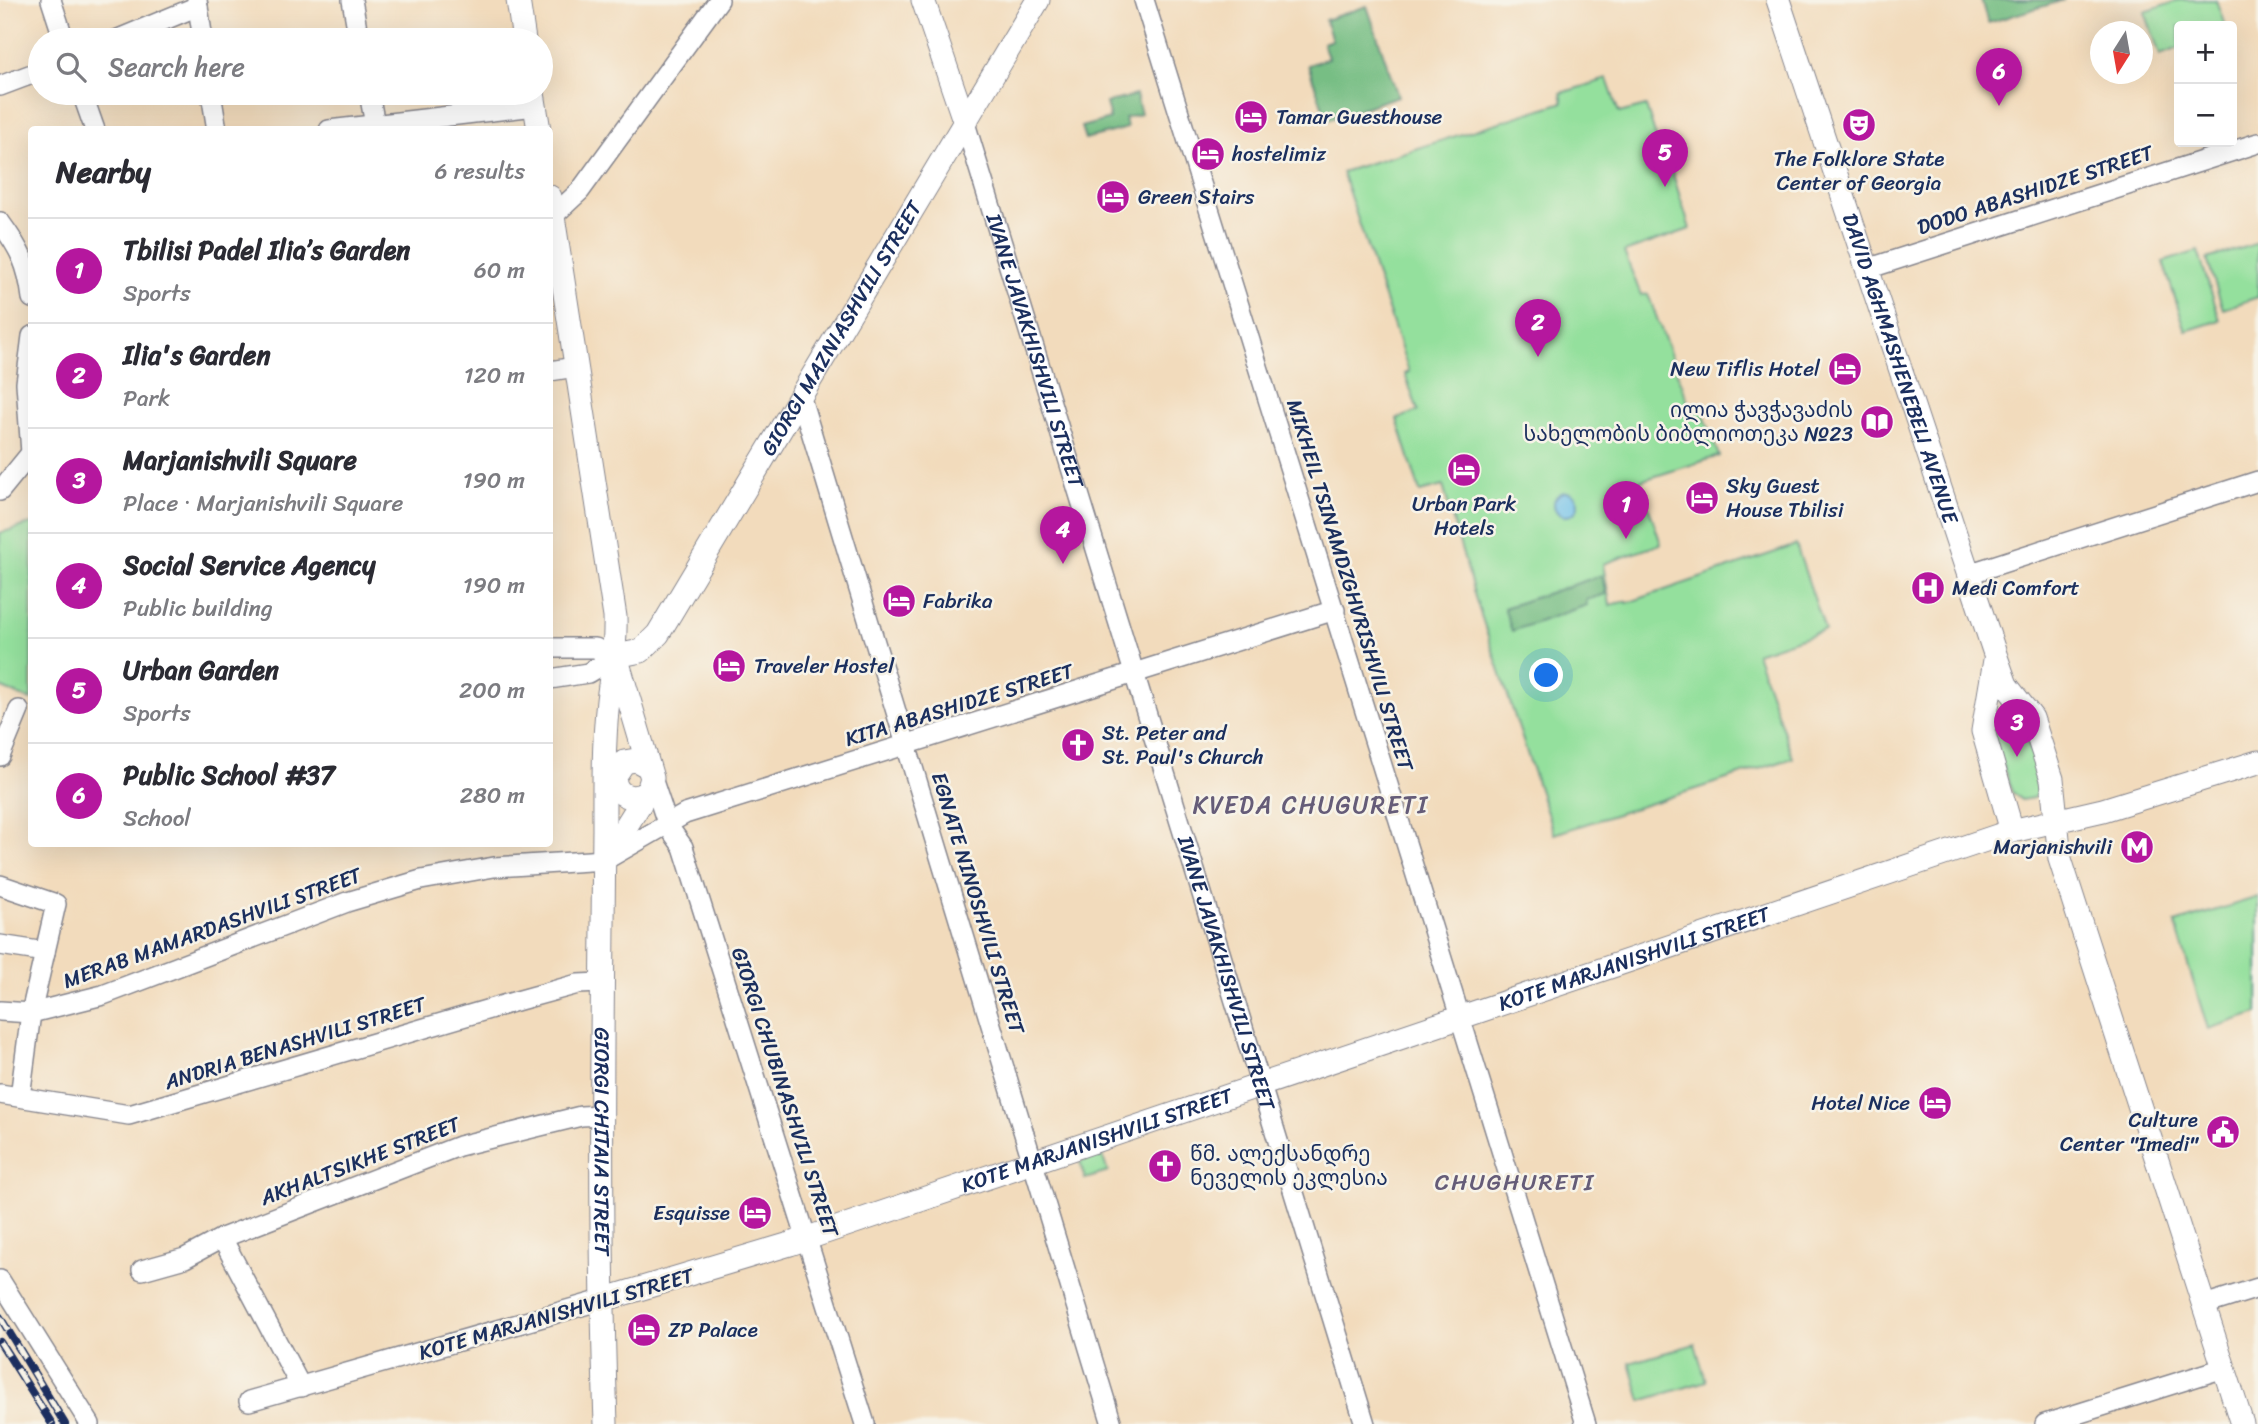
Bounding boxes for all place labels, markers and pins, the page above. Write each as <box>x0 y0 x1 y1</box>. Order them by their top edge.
pin: 6 <box>1976 48 2022 106</box>
hotel icon: Tamar Guesthouse <box>1232 98 1270 136</box>
place label: Tamar Guesthouse <box>1276 98 1443 136</box>
theatre icon: The Folklore State Center of Georgia <box>1840 106 1878 144</box>
pin: 5 <box>1642 129 1688 187</box>
hotel icon: hostelimiz <box>1189 135 1227 173</box>
place label: hostelimiz <box>1231 135 1326 173</box>
place label: The Folklore State Center of Georgia <box>1774 140 1944 202</box>
hotel icon: Green Stairs <box>1094 178 1132 216</box>
place label: Green Stairs <box>1138 178 1255 216</box>
pin: 2 <box>1515 299 1561 357</box>
place label: New Tiflis Hotel <box>1670 350 1821 388</box>
hotel icon: New Tiflis Hotel <box>1826 350 1864 388</box>
place label: ილია ჭავჭავაძის სახელობის ბიბლიოთეკა №23 <box>1524 391 1853 453</box>
library icon: ილია ჭავჭავაძის სახელობის ბიბლიოთეკა №23 <box>1858 403 1896 441</box>
hotel icon: Urban Park Hotels <box>1445 451 1483 489</box>
place label: Sky Guest House Tbilisi <box>1726 467 1845 529</box>
hotel icon: Sky Guest House Tbilisi <box>1683 479 1721 517</box>
pin: 1 <box>1603 481 1649 539</box>
place label: Urban Park Hotels <box>1412 485 1516 547</box>
pin: 4 <box>1040 506 1086 564</box>
hospital icon: Medi Comfort <box>1909 569 1947 607</box>
place label: Medi Comfort <box>1952 569 2079 607</box>
hotel icon: Fabrika <box>880 582 918 620</box>
place label: Fabrika <box>923 582 993 620</box>
hotel icon: Traveler Hostel <box>710 647 748 685</box>
place label: Traveler Hostel <box>754 647 895 685</box>
pin: 3 <box>1994 699 2040 757</box>
place label: St. Peter and St. Paul's Church <box>1102 714 1264 776</box>
church icon: St. Peter and St. Paul's Church <box>1059 726 1097 764</box>
place label: Marjanishvili <box>1993 828 2113 866</box>
metro station icon: Marjanishvili <box>2118 828 2156 866</box>
place label: Hotel Nice <box>1811 1084 1910 1122</box>
hotel icon: Hotel Nice <box>1916 1084 1954 1122</box>
place label: Culture Center "Imedi" <box>2060 1101 2199 1163</box>
public building icon: Culture Center "Imedi" <box>2204 1113 2242 1151</box>
place label: წმ. ალექსანდრე ნეველის ეკლესია <box>1190 1135 1388 1197</box>
church icon: წმ. ალექსანდრე ნეველის ეკლესია <box>1146 1147 1184 1185</box>
place label: Esquisse <box>653 1194 730 1232</box>
hotel icon: Esquisse <box>736 1194 774 1232</box>
hotel icon: ZP Palace <box>625 1311 663 1349</box>
place label: ZP Palace <box>668 1311 758 1349</box>

